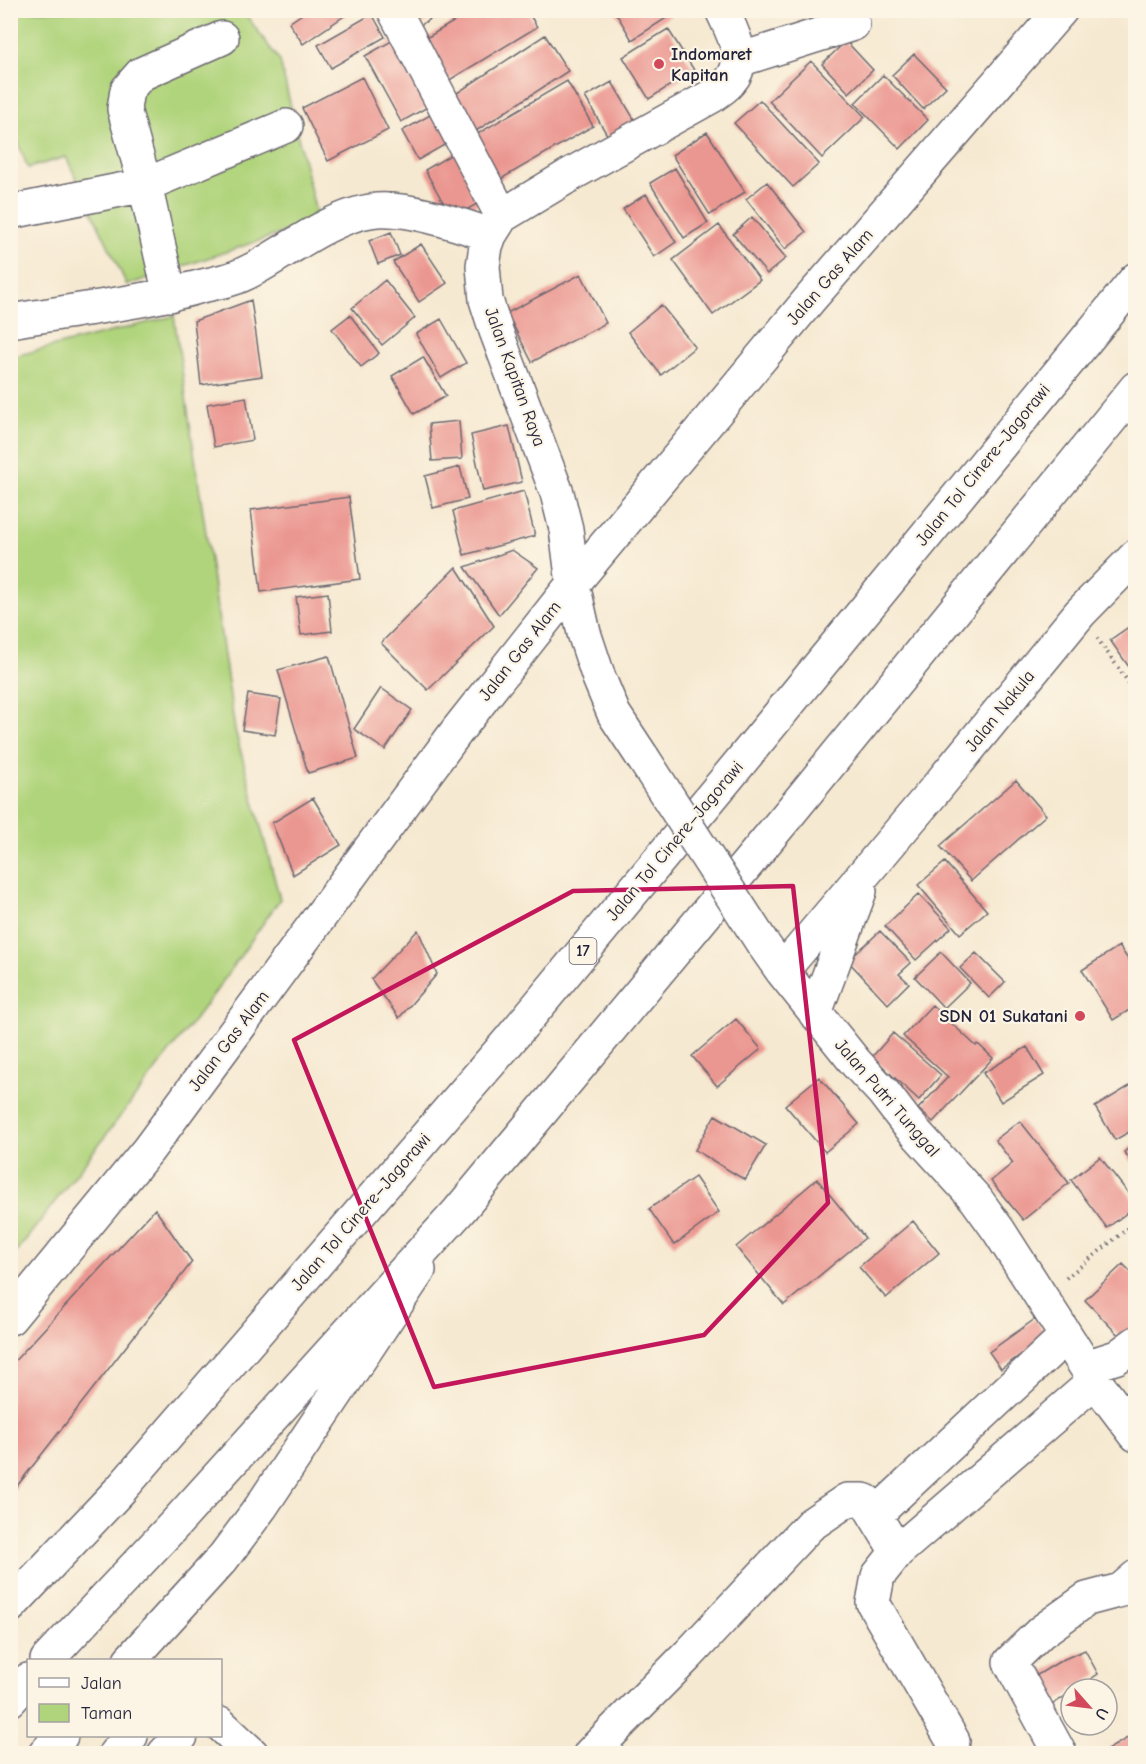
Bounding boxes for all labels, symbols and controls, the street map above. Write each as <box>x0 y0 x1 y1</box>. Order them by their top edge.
place label: Indomaret Kapitan <box>671 44 753 86</box>
marker: Indomaret Kapitan <box>652 57 666 71</box>
street label: Jalan Gas Alam <box>782 224 878 330</box>
street label: Jalan Kapitan Raya <box>480 305 550 449</box>
street label: Jalan Tol Cinere–Jagorawi <box>911 380 1055 550</box>
street label: Jalan Gas Alam <box>474 597 566 705</box>
street label: Jalan Nakula <box>961 666 1039 756</box>
street label: Jalan Tol Cinere–Jagorawi <box>602 757 748 925</box>
road number: 17 <box>570 938 596 964</box>
street label: Jalan Gas Alam <box>184 986 274 1096</box>
place label: SDN 01 Sukatani <box>939 1006 1068 1027</box>
marker: SDN 01 Sukatani <box>1073 1009 1087 1023</box>
street label: Jalan Putri Tunggal <box>830 1035 944 1161</box>
street label: Jalan Tol Cinere–Jagorawi <box>287 1129 435 1295</box>
legend <box>27 1659 222 1737</box>
text: Jalan <box>81 1673 122 1694</box>
north arrow <box>1059 1677 1119 1737</box>
text: Taman <box>81 1703 132 1724</box>
text: U <box>1091 1705 1112 1723</box>

